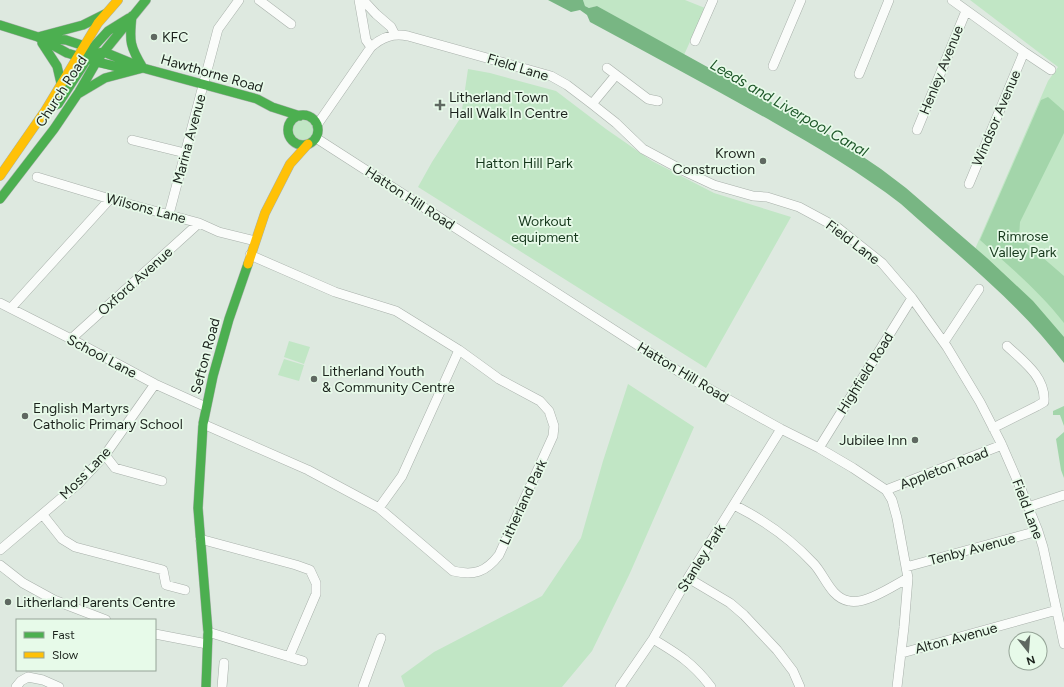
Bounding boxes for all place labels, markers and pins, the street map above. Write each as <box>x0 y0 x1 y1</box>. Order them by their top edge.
place label: KFC <box>162 29 188 46</box>
marker: KFC <box>149 32 159 42</box>
place label: Litherland Town Hall Walk In Centre <box>449 89 568 122</box>
marker: Litherland Town Hall Walk In Centre <box>434 99 446 111</box>
place label: Krown Construction <box>673 145 755 178</box>
marker: Krown Construction <box>758 156 768 166</box>
place label: Litherland Youth & Community Centre <box>322 363 455 396</box>
marker: Litherland Youth & Community Centre <box>309 374 319 384</box>
place label: English Martyrs Catholic Primary School <box>33 400 183 433</box>
marker: English Martyrs Catholic Primary School <box>20 411 30 421</box>
place label: Jubilee Inn <box>839 432 907 449</box>
marker: Jubilee Inn <box>910 435 920 445</box>
place label: Litherland Parents Centre <box>16 594 176 611</box>
marker: Litherland Parents Centre <box>3 597 13 607</box>

